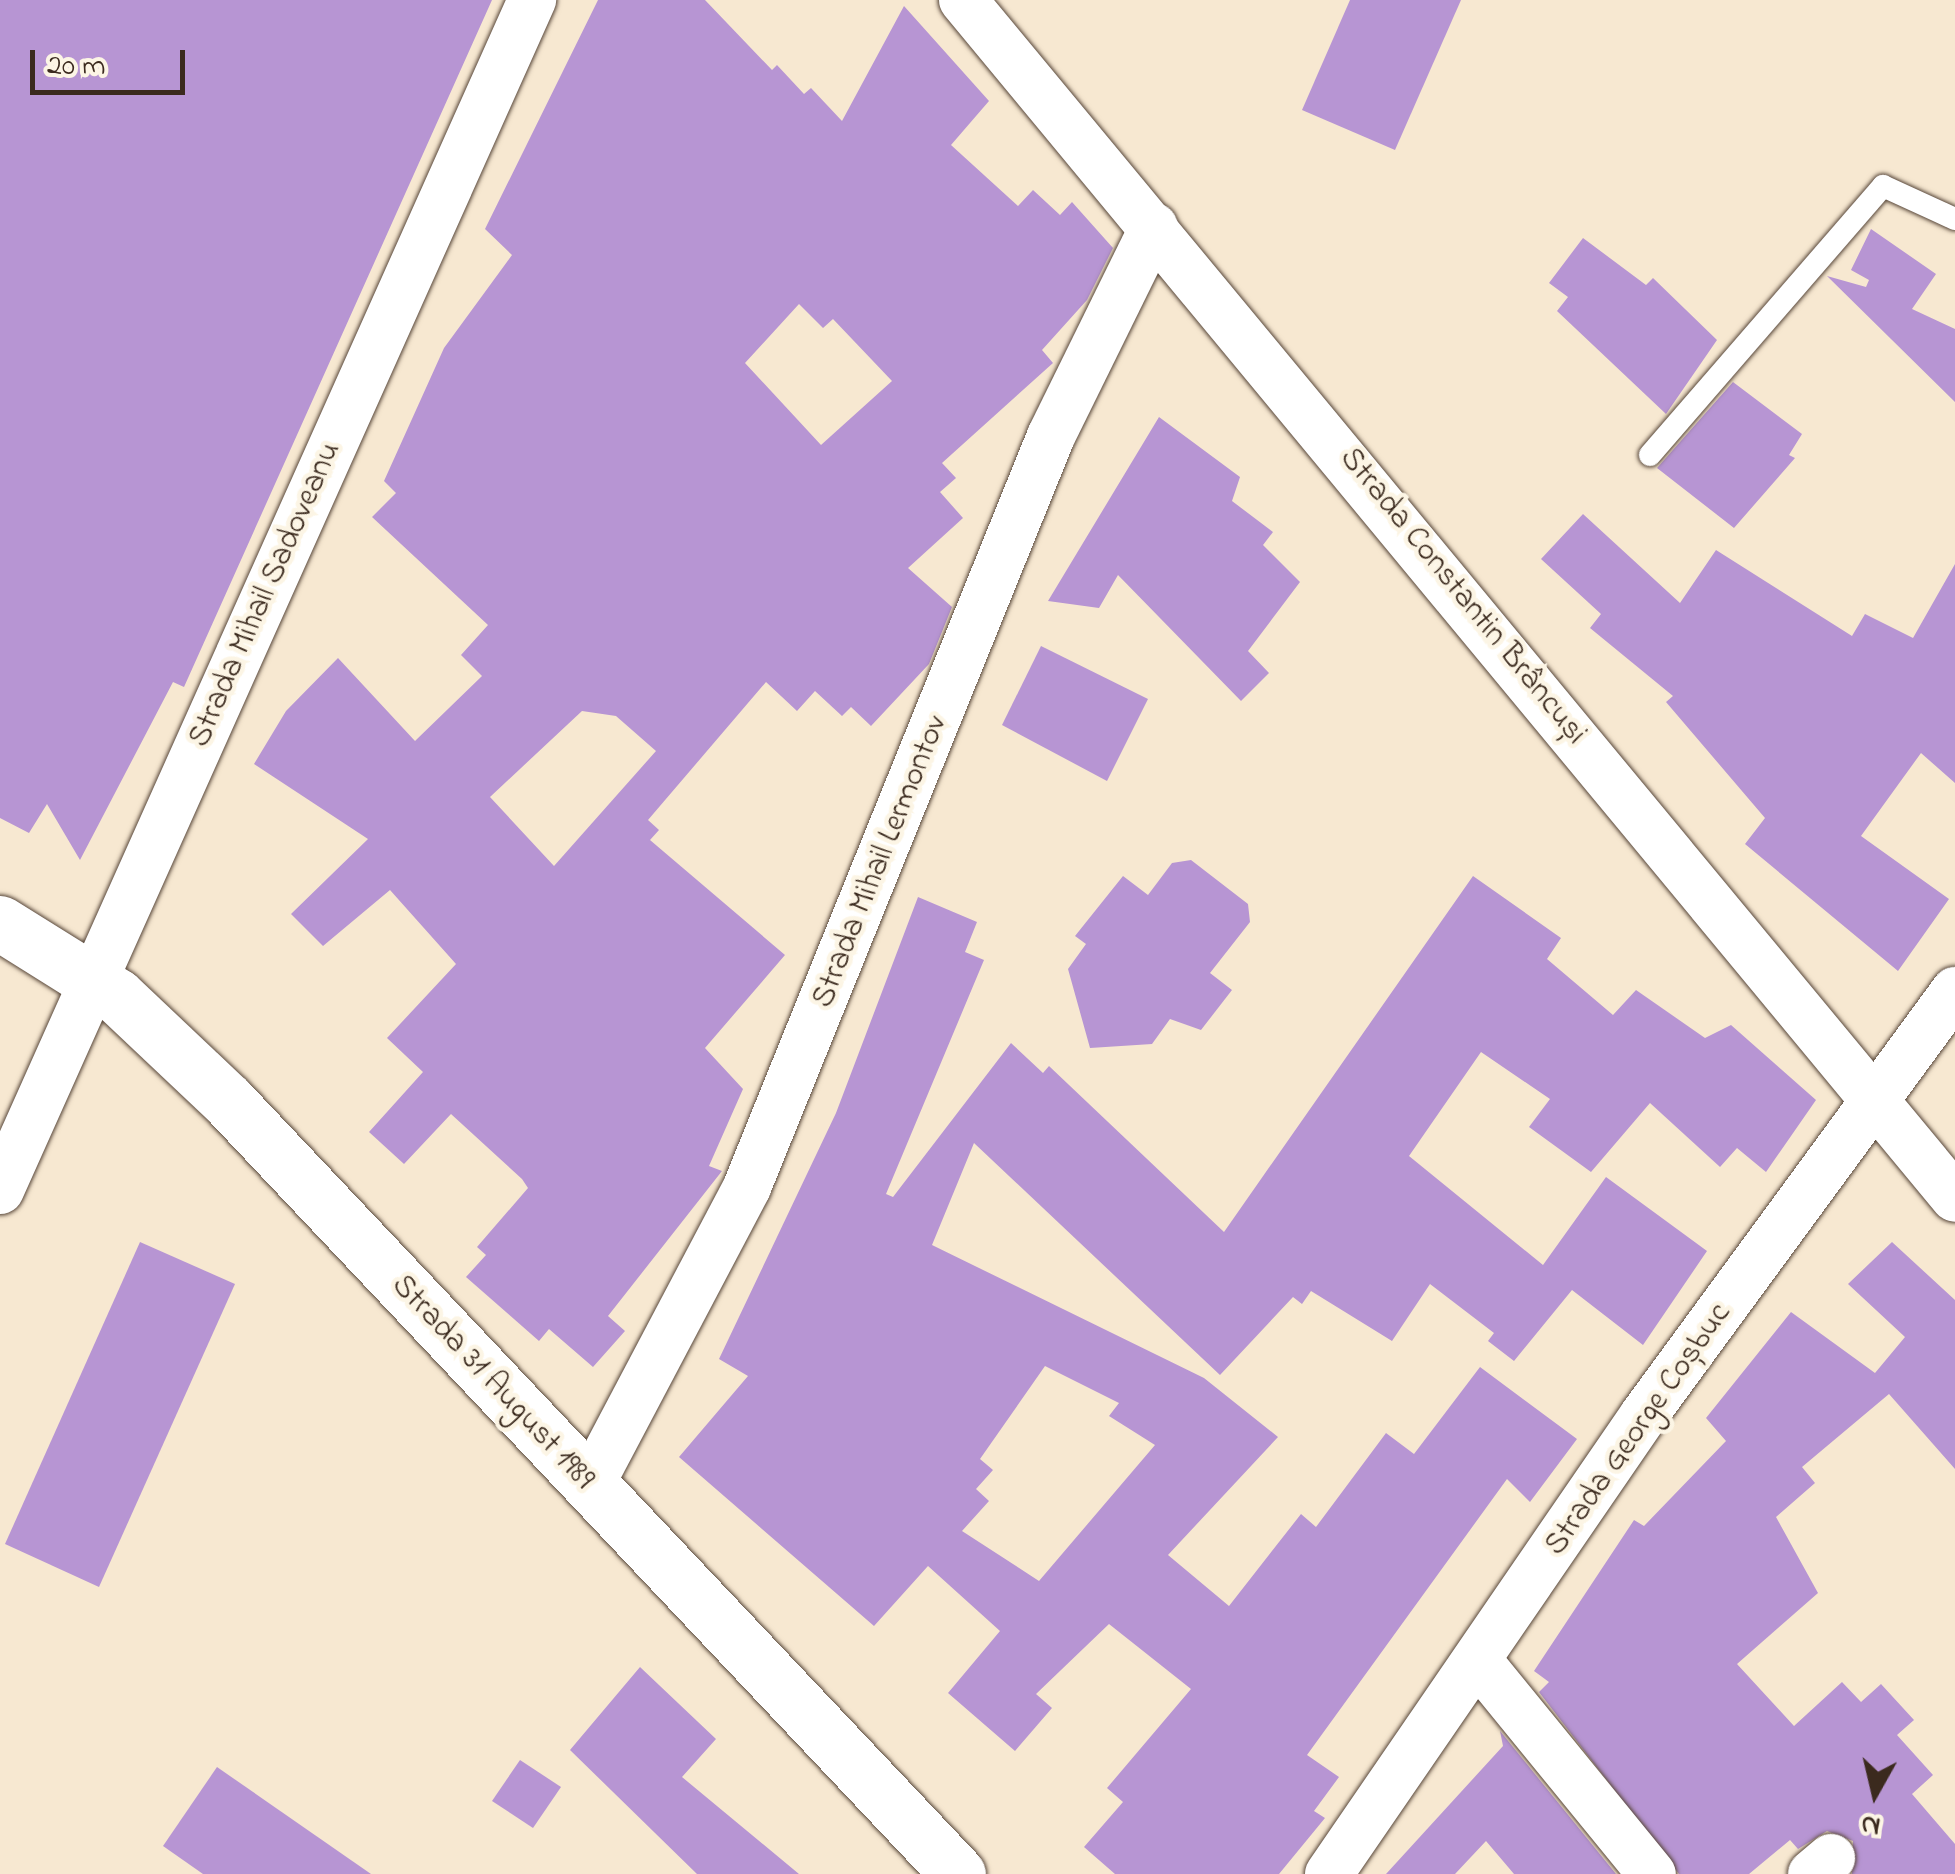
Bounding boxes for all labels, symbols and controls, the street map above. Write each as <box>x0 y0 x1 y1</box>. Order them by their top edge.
scale bar <box>35 30 190 92</box>
text: 20 m <box>47 45 106 89</box>
street label: Strada Mihail Sadoveanu <box>181 436 351 754</box>
street label: Strada Constantin Brâncuși <box>1330 441 1594 753</box>
street label: Strada Mihail Lermontov <box>805 710 957 1014</box>
street label: Strada 31 August 1989 <box>382 1267 602 1499</box>
street label: Strada George Coșbuc <box>1537 1296 1741 1564</box>
north arrow <box>1825 1744 1925 1844</box>
text: N <box>1859 1803 1883 1846</box>

